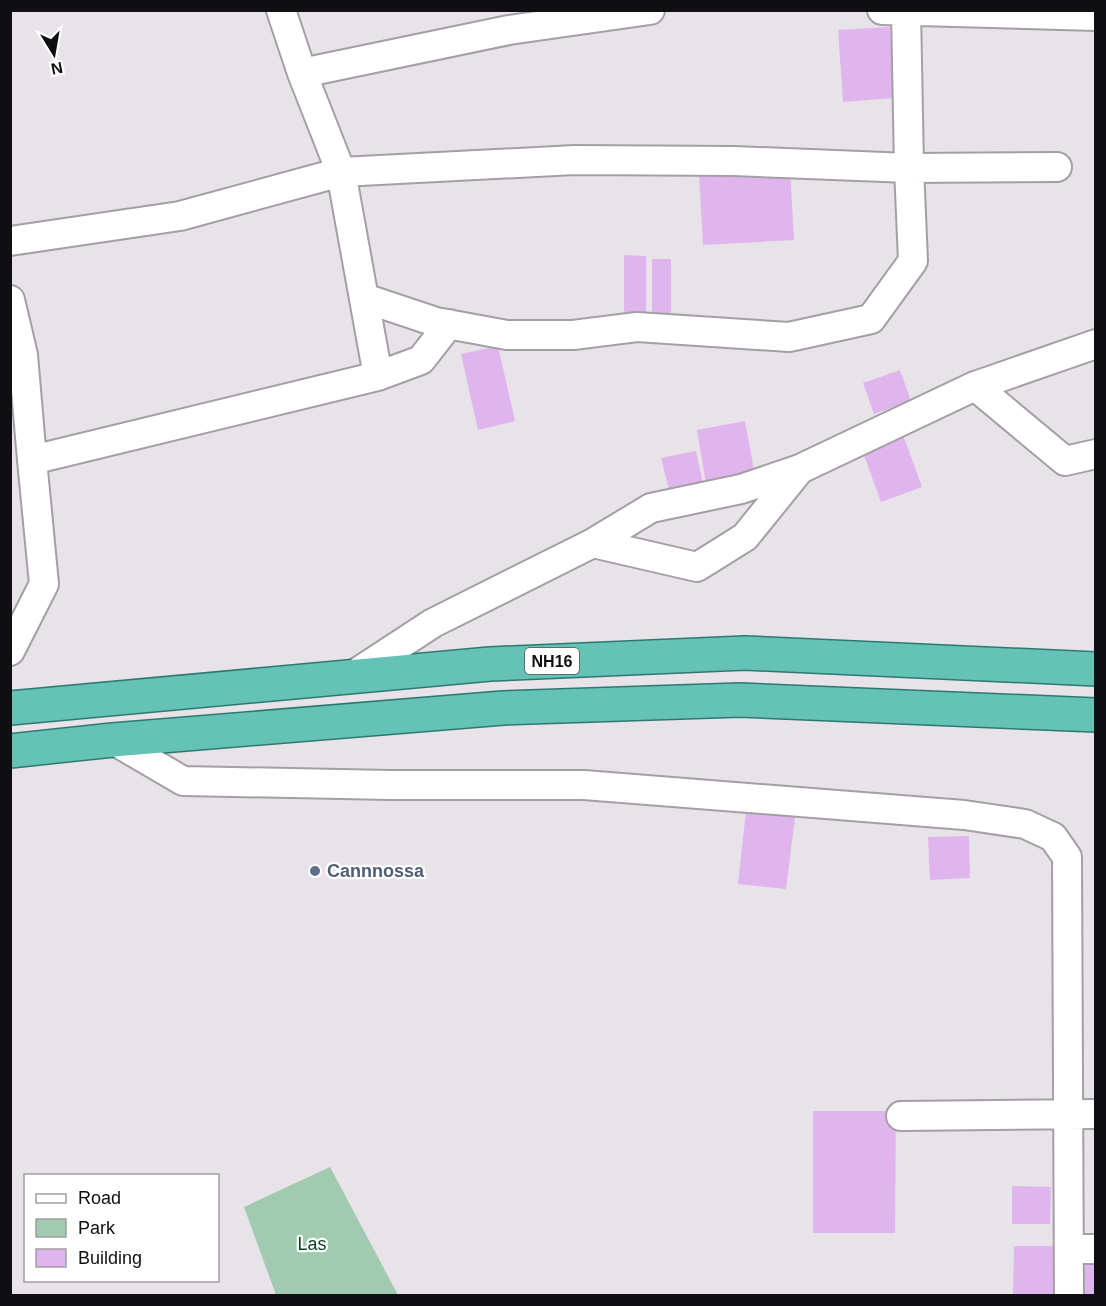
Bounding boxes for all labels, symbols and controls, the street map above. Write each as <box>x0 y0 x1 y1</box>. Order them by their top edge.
north arrow <box>24 24 84 84</box>
text: N <box>49 59 64 78</box>
road number: NH16 <box>525 648 579 674</box>
place label: Cannnossa <box>327 861 425 881</box>
marker: Cannnossa <box>308 864 322 878</box>
legend <box>24 1174 219 1282</box>
text: Road <box>78 1188 121 1208</box>
text: Park <box>78 1218 116 1238</box>
park label: Las <box>297 1234 327 1254</box>
text: Building <box>78 1248 142 1268</box>

